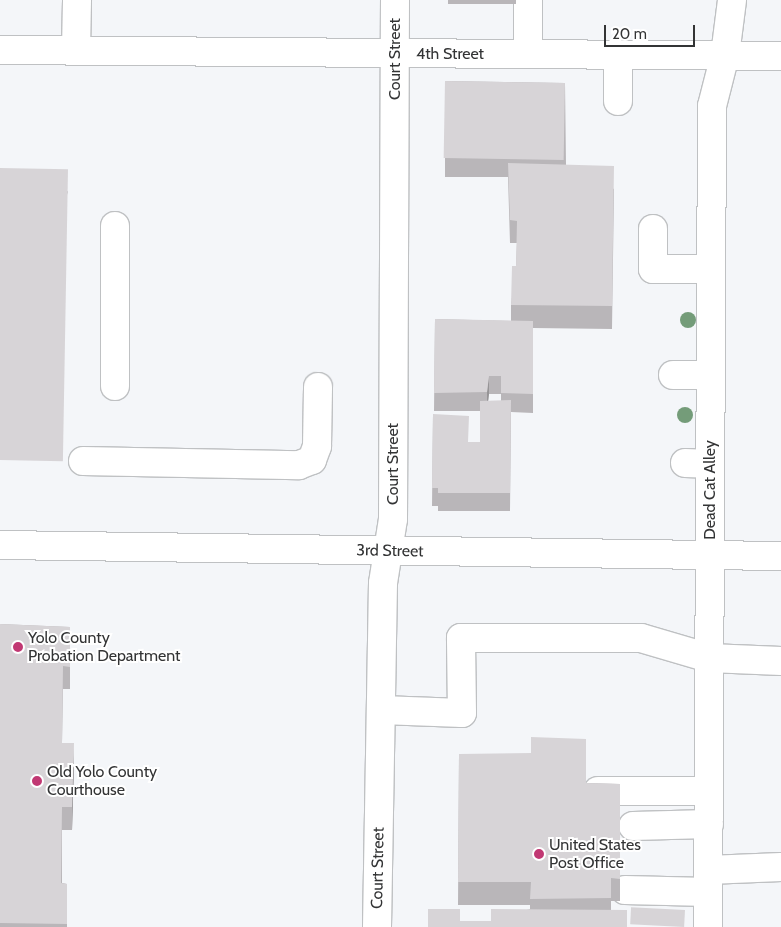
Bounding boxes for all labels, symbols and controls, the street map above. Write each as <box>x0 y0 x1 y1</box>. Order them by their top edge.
scale bar <box>606 15 697 47</box>
street label: Court Street <box>385 18 405 100</box>
text: 20 m <box>612 25 647 43</box>
street label: 4th Street <box>416 44 484 64</box>
street label: Court Street <box>383 423 403 505</box>
street label: Dead Cat Alley <box>700 440 720 540</box>
street label: 3rd Street <box>356 541 424 561</box>
place label: Yolo County Probation Department <box>28 628 180 666</box>
marker: Yolo County Probation Department <box>12 641 24 653</box>
place label: Old Yolo County Courthouse <box>47 762 157 800</box>
marker: Old Yolo County Courthouse <box>31 775 43 787</box>
street label: Court Street <box>368 827 388 909</box>
place label: United States Post Office <box>549 835 641 873</box>
marker: United States Post Office <box>533 848 545 860</box>

